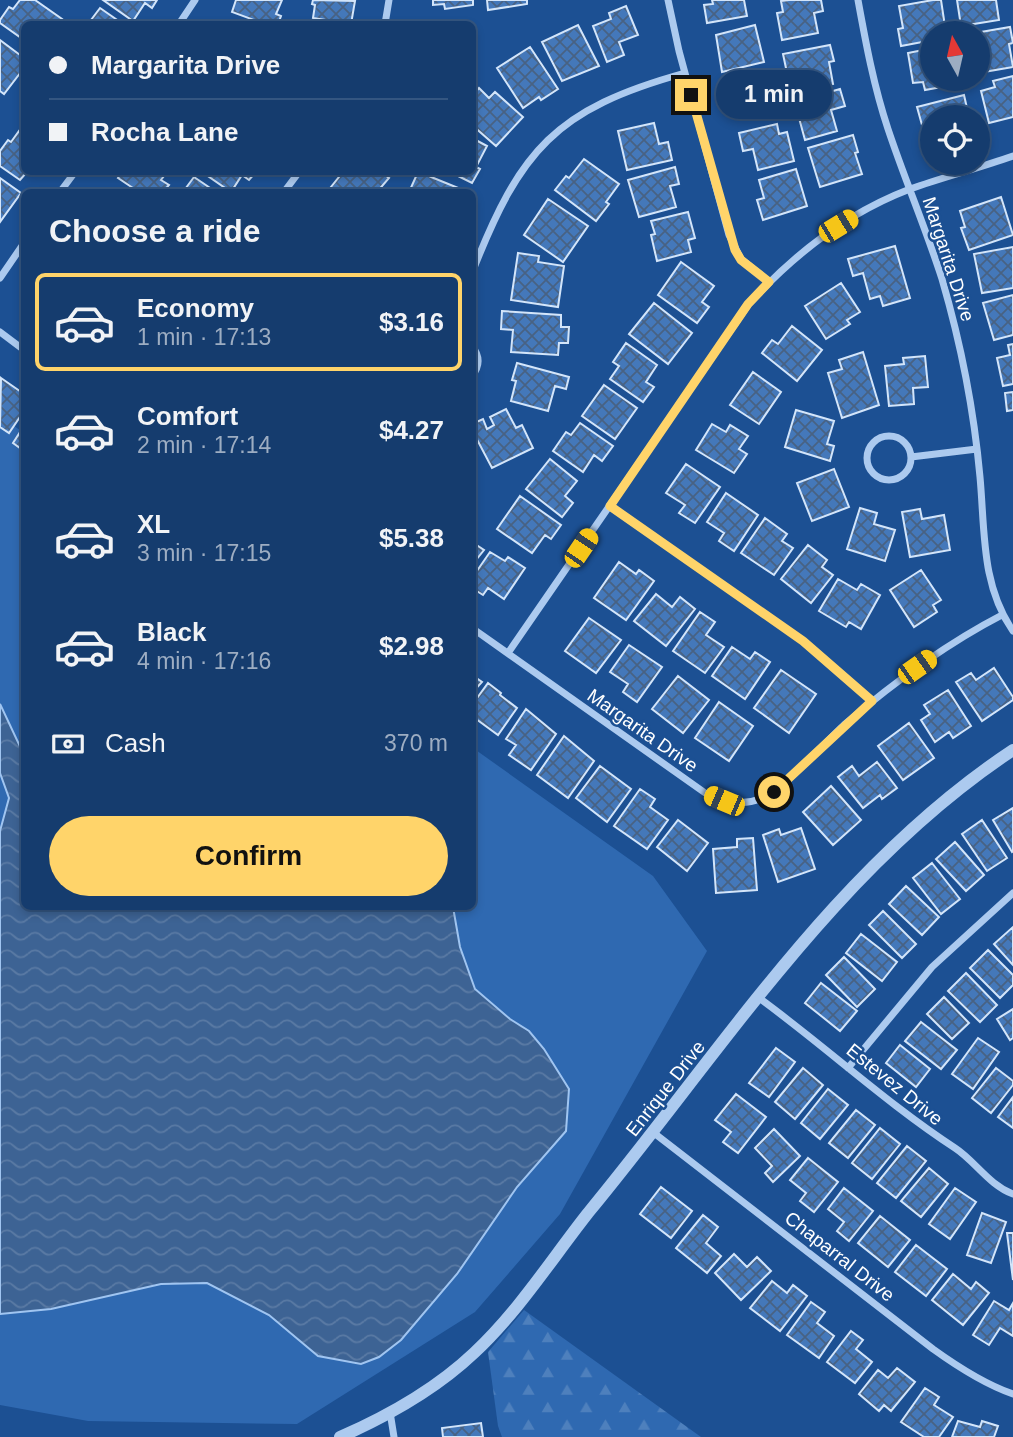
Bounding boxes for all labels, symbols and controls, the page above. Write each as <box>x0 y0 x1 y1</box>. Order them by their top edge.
north arrow <box>920 21 990 91</box>
map controls <box>920 21 990 175</box>
text: Margarita Drive <box>91 50 280 80</box>
callout: 1 min <box>716 70 831 119</box>
route end <box>675 79 707 111</box>
text: 1 min <box>744 81 804 107</box>
button: locate <box>920 105 990 175</box>
text: Rocha Lane <box>91 117 238 147</box>
street label: Margarita Drive <box>918 194 979 324</box>
car <box>815 206 862 246</box>
text: Choose a ride <box>49 213 261 249</box>
icon: car <box>53 291 116 354</box>
text: Economy <box>137 293 254 323</box>
text: $3.16 <box>379 307 444 337</box>
text: 1 min · 17:13 <box>137 324 271 350</box>
icon: car <box>53 399 116 462</box>
text: Comfort <box>137 401 238 431</box>
text: $4.27 <box>379 415 444 445</box>
text: 2 min · 17:14 <box>137 432 271 458</box>
icon: car <box>53 507 116 570</box>
text: XL <box>137 509 170 539</box>
text: $5.38 <box>379 523 444 553</box>
car <box>561 525 602 571</box>
text: 3 min · 17:15 <box>137 540 271 566</box>
icon: car <box>53 615 116 678</box>
text: Black <box>137 617 206 647</box>
text: $2.98 <box>379 631 444 661</box>
car <box>894 646 941 688</box>
text: 4 min · 17:16 <box>137 648 271 674</box>
street label: Margarita Drive <box>583 685 702 776</box>
icon: cash <box>49 725 87 763</box>
text: Cash <box>105 728 166 758</box>
text: 370 m <box>384 730 448 756</box>
route start <box>758 776 790 808</box>
car <box>701 783 748 819</box>
button: Confirm <box>49 816 448 896</box>
street label: Enrique Drive <box>622 1036 709 1140</box>
street label: Estevez Drive <box>843 1039 947 1129</box>
street label: Chaparral Drive <box>781 1207 899 1306</box>

